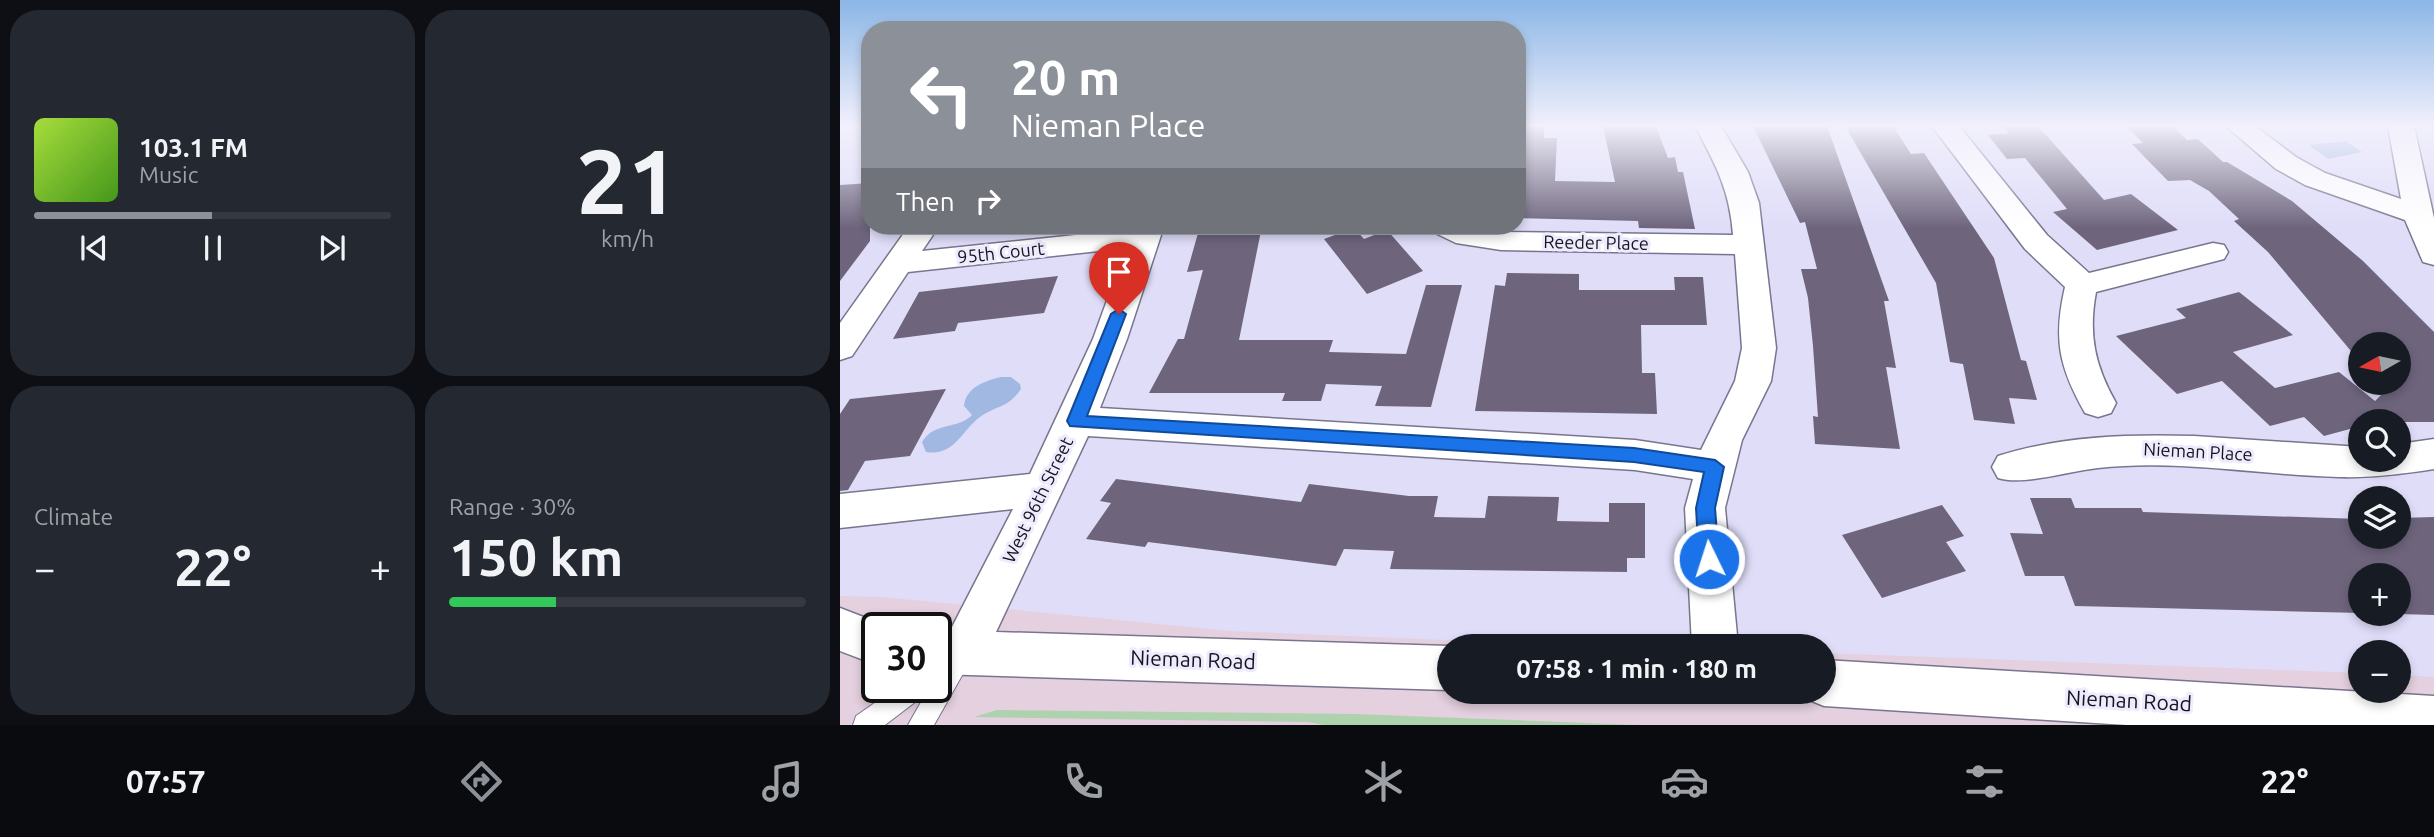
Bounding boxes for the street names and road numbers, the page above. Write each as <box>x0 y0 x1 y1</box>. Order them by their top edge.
street label: Reeder Place <box>1543 231 1649 253</box>
street label: 95th Court <box>956 237 1045 267</box>
street label: West 96th Street <box>998 433 1076 566</box>
street label: Nieman Place <box>2143 438 2253 464</box>
street label: Nieman Road <box>1130 645 1256 673</box>
street label: Nieman Road <box>2066 685 2193 715</box>

